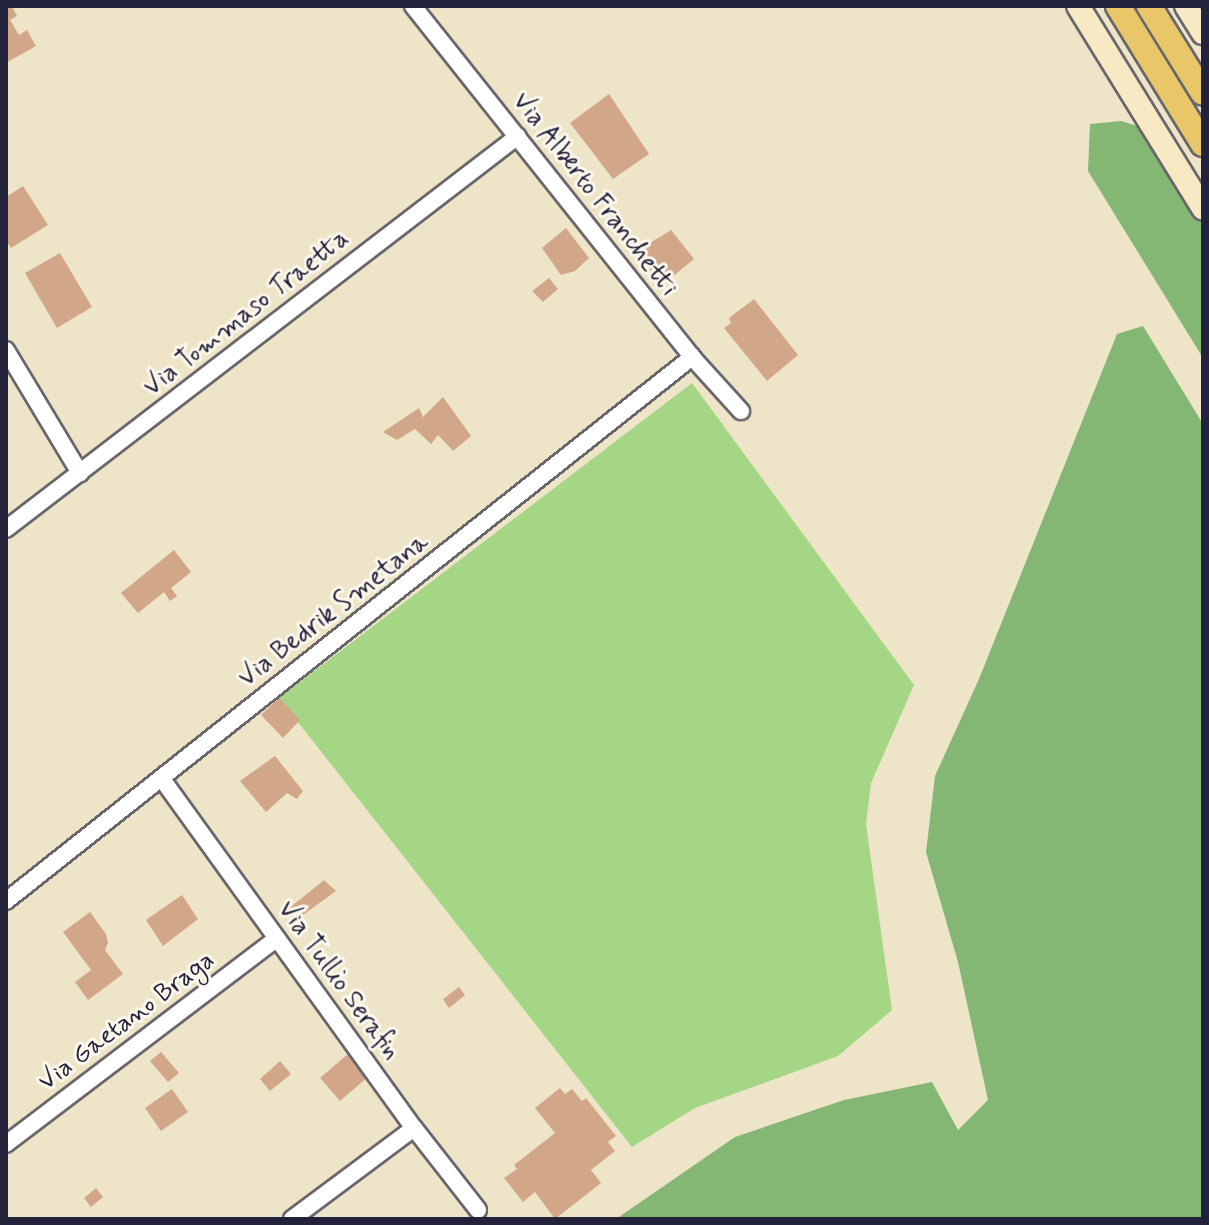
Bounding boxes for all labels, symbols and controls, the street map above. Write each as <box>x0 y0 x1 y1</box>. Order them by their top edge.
street label: Via Alberto Franchetti <box>503 84 685 306</box>
street label: Via Tommaso Traetta <box>140 226 354 402</box>
street label: Via Bedrik Smetana <box>235 529 433 693</box>
street label: Via Tullio Serafin <box>272 899 404 1063</box>
street label: Via Gaetano Braga <box>33 946 221 1098</box>

